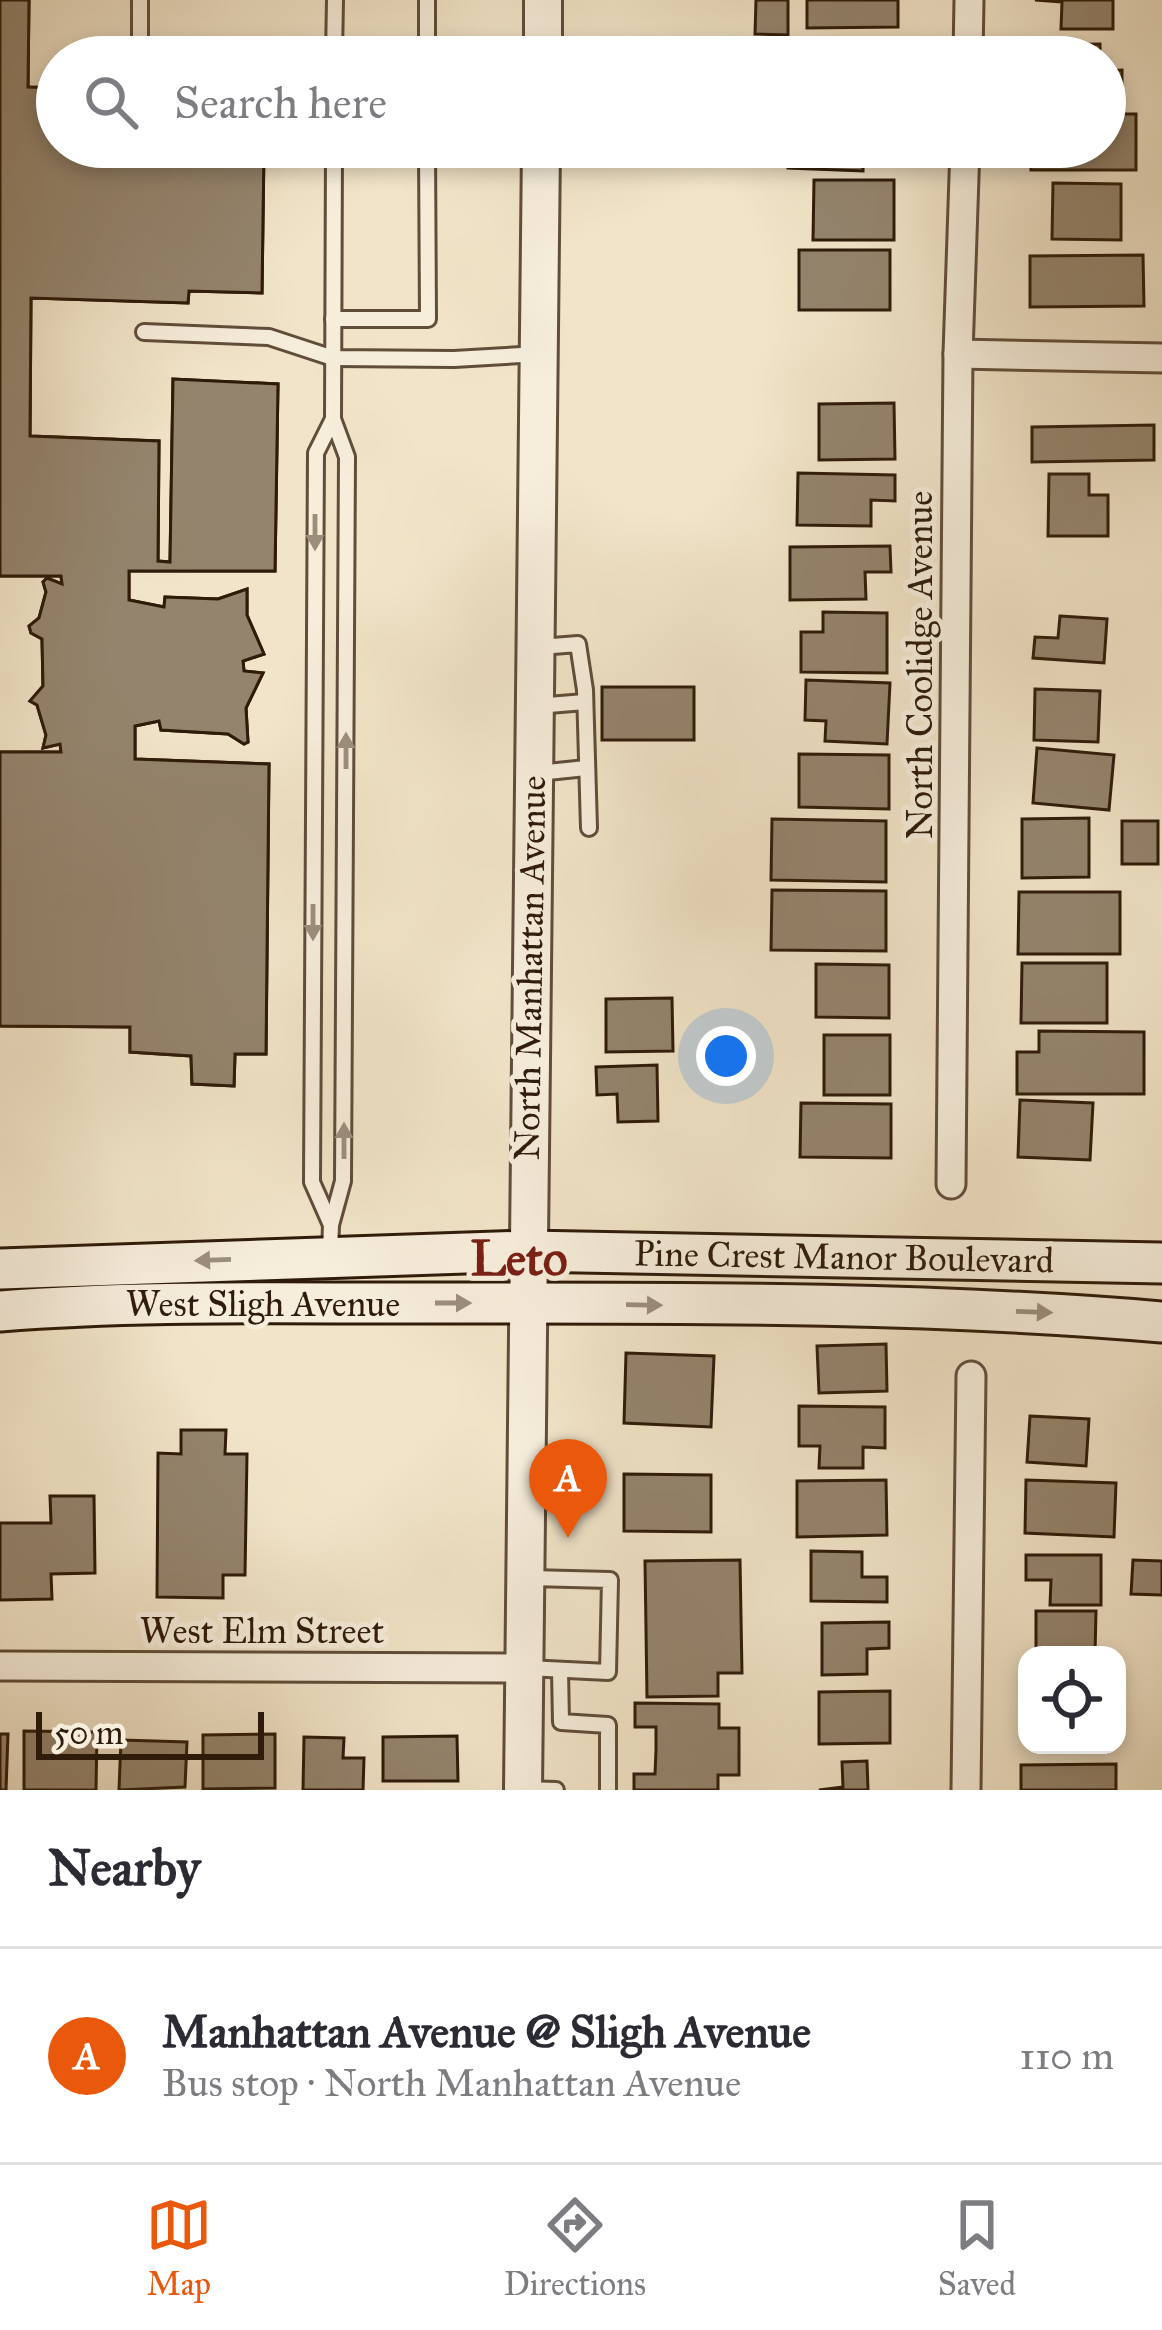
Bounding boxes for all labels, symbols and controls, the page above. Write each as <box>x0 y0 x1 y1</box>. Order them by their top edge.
search box <box>36 36 1126 168</box>
icon: search <box>78 69 144 135</box>
text: Search here <box>174 75 387 130</box>
street label: North Coolidge Avenue <box>898 491 942 839</box>
one-way arrow <box>305 514 325 552</box>
one-way arrow <box>336 731 355 769</box>
street label: North Manhattan Avenue <box>505 775 555 1161</box>
one-way arrow <box>303 904 323 942</box>
your location <box>696 1026 756 1086</box>
one-way arrow <box>334 1121 353 1159</box>
district label: Leto <box>470 1229 568 1288</box>
street label: Pine Crest Manor Boulevard <box>634 1231 1054 1283</box>
one-way arrow <box>193 1250 231 1269</box>
street label: West Sligh Avenue <box>126 1282 400 1326</box>
one-way arrow <box>435 1294 473 1313</box>
one-way arrow <box>626 1295 664 1315</box>
one-way arrow <box>1016 1303 1054 1322</box>
pin: A <box>529 1439 607 1538</box>
street label: West Elm Street <box>140 1609 384 1653</box>
map controls <box>1018 1646 1126 1754</box>
button: locate <box>1018 1646 1126 1754</box>
scale bar <box>36 1706 264 1759</box>
text: 50 m <box>54 1713 123 1753</box>
text: Nearby <box>48 1837 200 1899</box>
text: Manhattan Avenue @ Sligh Avenue <box>162 2004 811 2059</box>
text: A <box>74 2032 100 2080</box>
text: 110 m <box>1019 2032 1114 2080</box>
text: Bus stop · North Manhattan Avenue <box>162 2059 741 2107</box>
tab: Map <box>146 2192 212 2304</box>
tab: Directions <box>504 2192 646 2304</box>
tab: Saved <box>938 2192 1016 2304</box>

